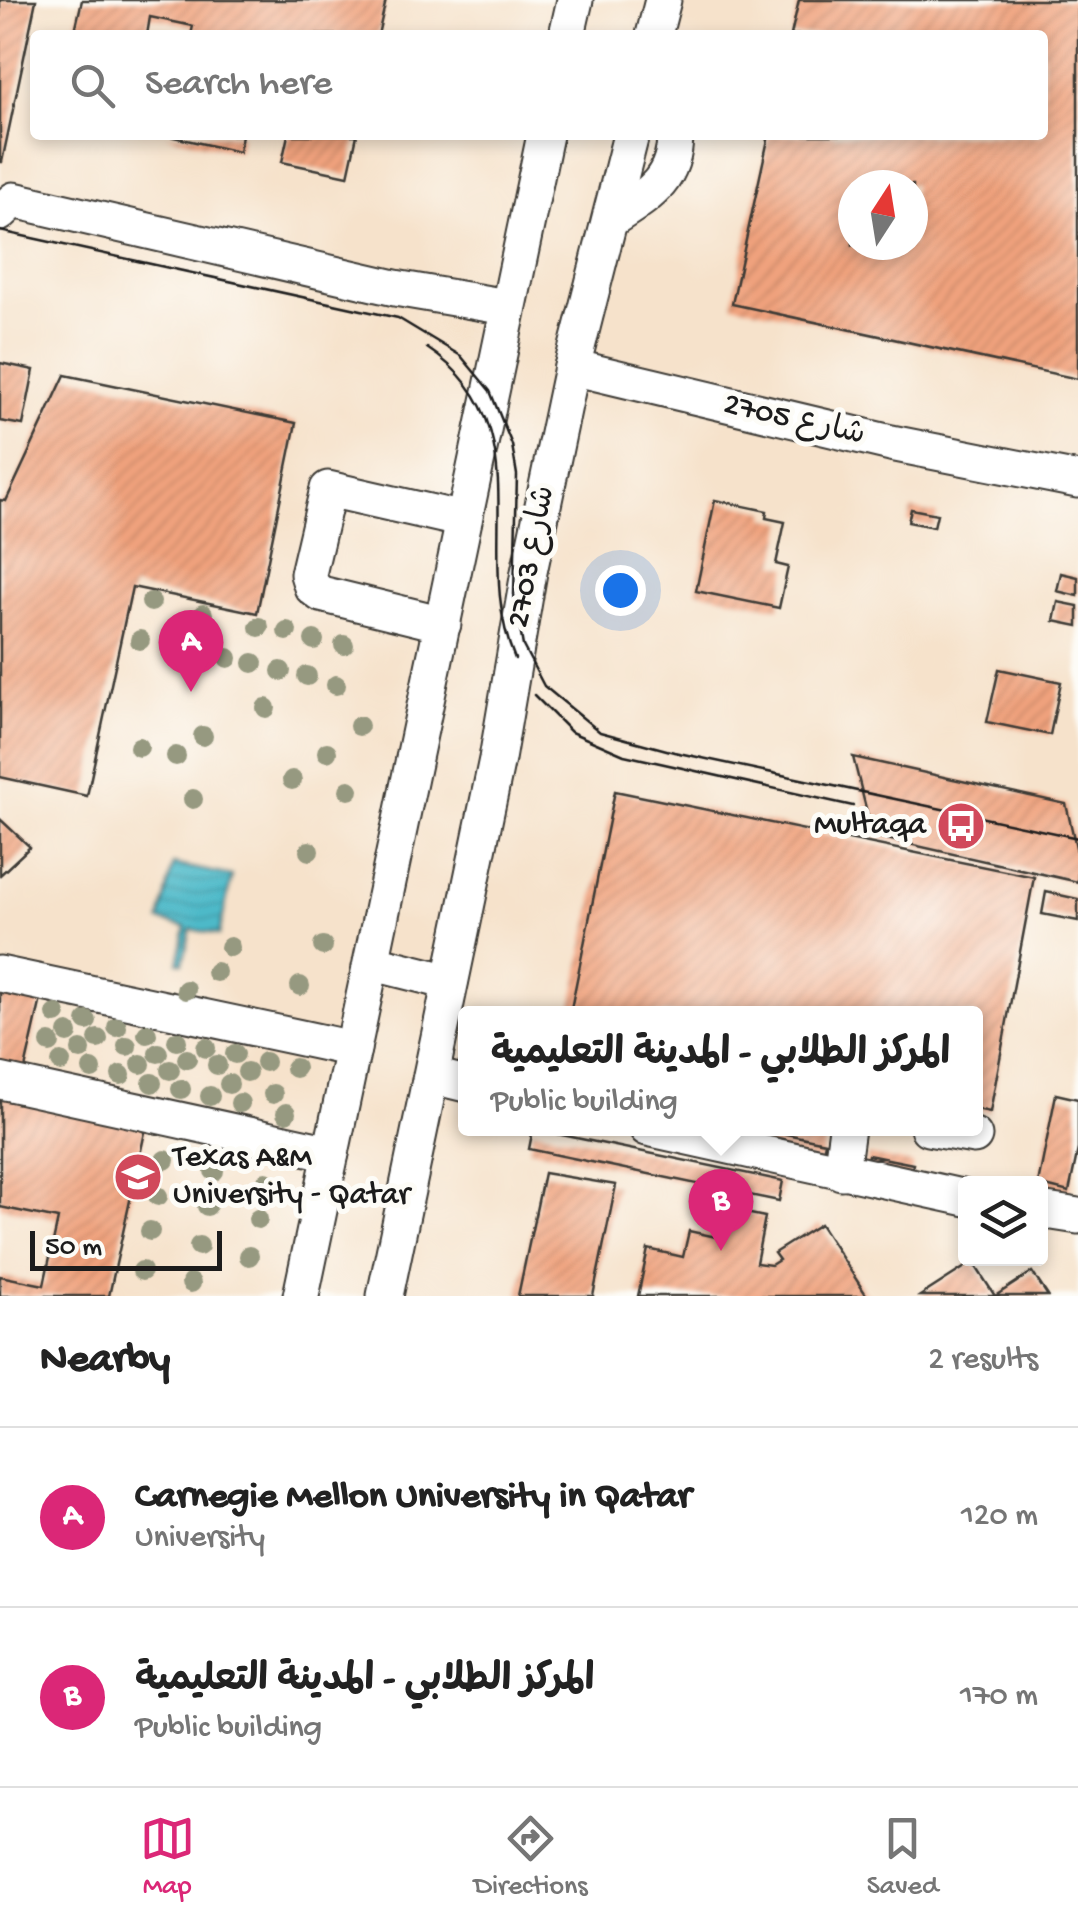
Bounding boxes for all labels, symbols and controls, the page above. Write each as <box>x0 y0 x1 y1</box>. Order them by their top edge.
search box <box>30 30 1048 140</box>
icon: search <box>65 58 120 113</box>
text: Search here <box>145 63 332 107</box>
north arrow <box>838 170 928 260</box>
street label: شارع 2705 <box>719 386 869 456</box>
street label: شارع 2703 <box>501 483 565 631</box>
your location <box>595 565 646 616</box>
pin: A <box>158 610 224 692</box>
bus stop icon: Multaqa <box>935 800 987 852</box>
place label: Multaqa <box>814 807 927 845</box>
popup <box>458 1006 983 1136</box>
text: المركز الطلابي - المدينة التعليمية <box>491 1034 950 1078</box>
text: Public building <box>491 1084 678 1122</box>
place label: Texas A&M University - Qatar <box>171 1140 412 1215</box>
school or university icon: Texas A&M University - Qatar <box>112 1151 164 1203</box>
pin: B <box>688 1168 754 1251</box>
map controls <box>958 1176 1048 1266</box>
button: layers <box>958 1176 1048 1266</box>
scale bar <box>30 1226 222 1270</box>
text: 50 m <box>45 1232 102 1265</box>
text: Nearby <box>40 1337 170 1386</box>
text: 2 results <box>928 1342 1038 1380</box>
text: Carnegie Mellon University in Qatar <box>135 1476 691 1520</box>
text: A <box>63 1498 82 1536</box>
text: 120 m <box>961 1498 1038 1536</box>
text: University <box>135 1520 265 1558</box>
text: المركز الطلابي - المدينة التعليمية <box>135 1660 594 1704</box>
text: B <box>64 1678 81 1716</box>
text: 170 m <box>960 1678 1038 1716</box>
text: Public building <box>135 1710 322 1748</box>
tab: Map <box>140 1811 195 1904</box>
tab: Directions <box>474 1811 588 1904</box>
tab: Saved <box>867 1811 938 1904</box>

